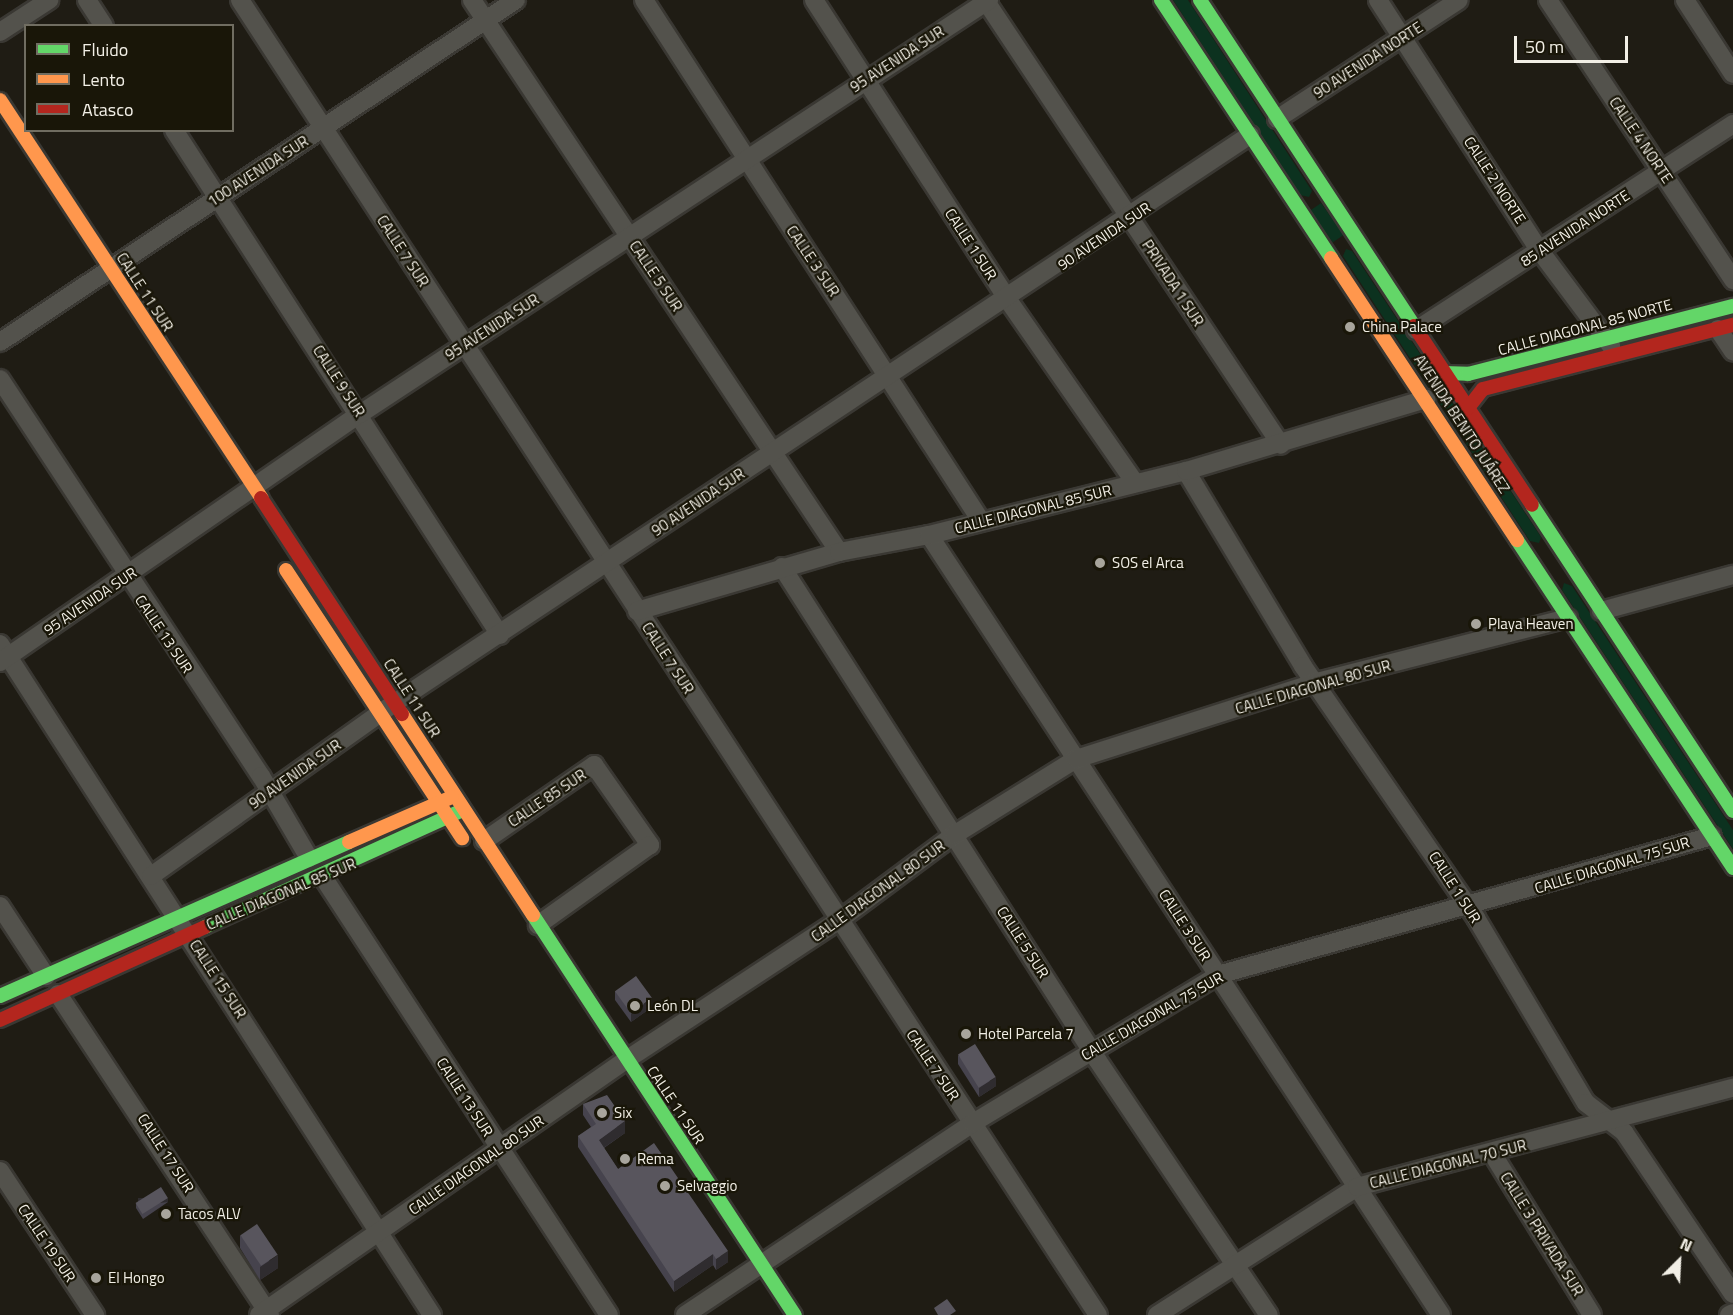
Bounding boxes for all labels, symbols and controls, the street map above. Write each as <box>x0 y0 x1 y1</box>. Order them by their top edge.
street label: 90 AVENIDA NORTE <box>1310 18 1426 102</box>
street label: 95 AVENIDA SUR <box>847 22 947 96</box>
legend <box>24 24 234 132</box>
scale bar <box>1517 24 1631 62</box>
text: 50 m <box>1525 33 1564 60</box>
text: Fluido <box>82 36 128 63</box>
text: Lento <box>82 66 125 93</box>
street label: CALLE 4 NORTE <box>1606 93 1676 187</box>
text: Atasco <box>82 96 133 123</box>
street label: 100 AVENIDA SUR <box>204 132 312 210</box>
street label: CALLE 2 NORTE <box>1460 133 1530 227</box>
street label: 85 AVENIDA NORTE <box>1517 186 1633 270</box>
street label: 90 AVENIDA SUR <box>1054 198 1154 274</box>
street label: CALLE 1 SUR <box>941 205 1001 283</box>
street label: CALLE 7 SUR <box>373 212 433 290</box>
street label: CALLE 3 SUR <box>783 222 843 300</box>
street label: PRIVADA 1 SUR <box>1138 236 1208 330</box>
street label: CALLE 5 SUR <box>626 237 686 315</box>
street label: CALLE 11 SUR <box>113 249 177 335</box>
street label: 95 AVENIDA SUR <box>442 290 542 364</box>
street label: CALLE DIAGONAL 85 NORTE <box>1496 295 1674 359</box>
place label: China Palace <box>1362 318 1442 336</box>
marker: China Palace <box>1343 320 1357 334</box>
street label: CALLE 9 SUR <box>309 342 369 420</box>
street label: AVENIDA BENITO JUÁREZ <box>1410 351 1514 497</box>
street label: 90 AVENIDA SUR <box>648 464 748 540</box>
street label: CALLE DIAGONAL 85 SUR <box>953 481 1113 537</box>
place label: SOS el Arca <box>1112 554 1184 572</box>
marker: SOS el Arca <box>1093 556 1107 570</box>
street label: 95 AVENIDA SUR <box>40 563 140 639</box>
street label: CALLE 13 SUR <box>131 592 197 676</box>
place label: Playa Heaven <box>1488 615 1573 633</box>
marker: Playa Heaven <box>1469 617 1483 631</box>
street label: CALLE 7 SUR <box>638 619 698 697</box>
street label: CALLE 11 SUR <box>380 655 444 741</box>
street label: CALLE DIAGONAL 80 SUR <box>1233 656 1393 718</box>
street label: 90 AVENIDA SUR <box>246 736 344 812</box>
street label: CALLE 85 SUR <box>505 765 589 831</box>
street label: CALLE DIAGONAL 75 SUR <box>1532 833 1692 897</box>
street label: CALLE DIAGONAL 80 SUR <box>808 836 948 946</box>
street label: CALLE 1 SUR <box>1425 848 1485 926</box>
street label: CALLE DIAGONAL 85 SUR <box>203 854 359 934</box>
street label: CALLE 3 SUR <box>1155 886 1215 964</box>
street label: CALLE 5 SUR <box>993 903 1053 981</box>
street label: CALLE 15 SUR <box>186 936 250 1022</box>
street label: CALLE DIAGONAL 75 SUR <box>1078 968 1226 1064</box>
place label: León DL <box>647 997 698 1015</box>
marker: León DL <box>628 999 642 1013</box>
place label: Hotel Parcela 7 <box>978 1025 1074 1043</box>
street label: CALLE 7 SUR <box>903 1026 963 1104</box>
marker: Hotel Parcela 7 <box>959 1027 973 1041</box>
street label: CALLE 13 SUR <box>433 1054 497 1140</box>
street label: CALLE 11 SUR <box>643 1063 709 1147</box>
place label: Six <box>614 1104 632 1122</box>
marker: Six <box>595 1106 609 1120</box>
street label: CALLE 17 SUR <box>134 1110 198 1196</box>
street label: CALLE DIAGONAL 80 SUR <box>405 1111 547 1219</box>
street label: CALLE DIAGONAL 70 SUR <box>1368 1136 1528 1192</box>
place label: Rema <box>637 1150 674 1168</box>
marker: Rema <box>618 1152 632 1166</box>
street label: CALLE 3 PRIVADA SUR <box>1497 1169 1587 1299</box>
place label: Selvaggio <box>677 1177 737 1195</box>
marker: Selvaggio <box>658 1179 672 1193</box>
street label: CALLE 19 SUR <box>14 1201 80 1285</box>
place label: Tacos ALV <box>178 1205 241 1223</box>
marker: Tacos ALV <box>159 1207 173 1221</box>
north arrow <box>1649 1231 1709 1291</box>
text: N <box>1676 1231 1696 1258</box>
place label: El Hongo <box>108 1269 165 1287</box>
marker: El Hongo <box>89 1271 103 1285</box>

